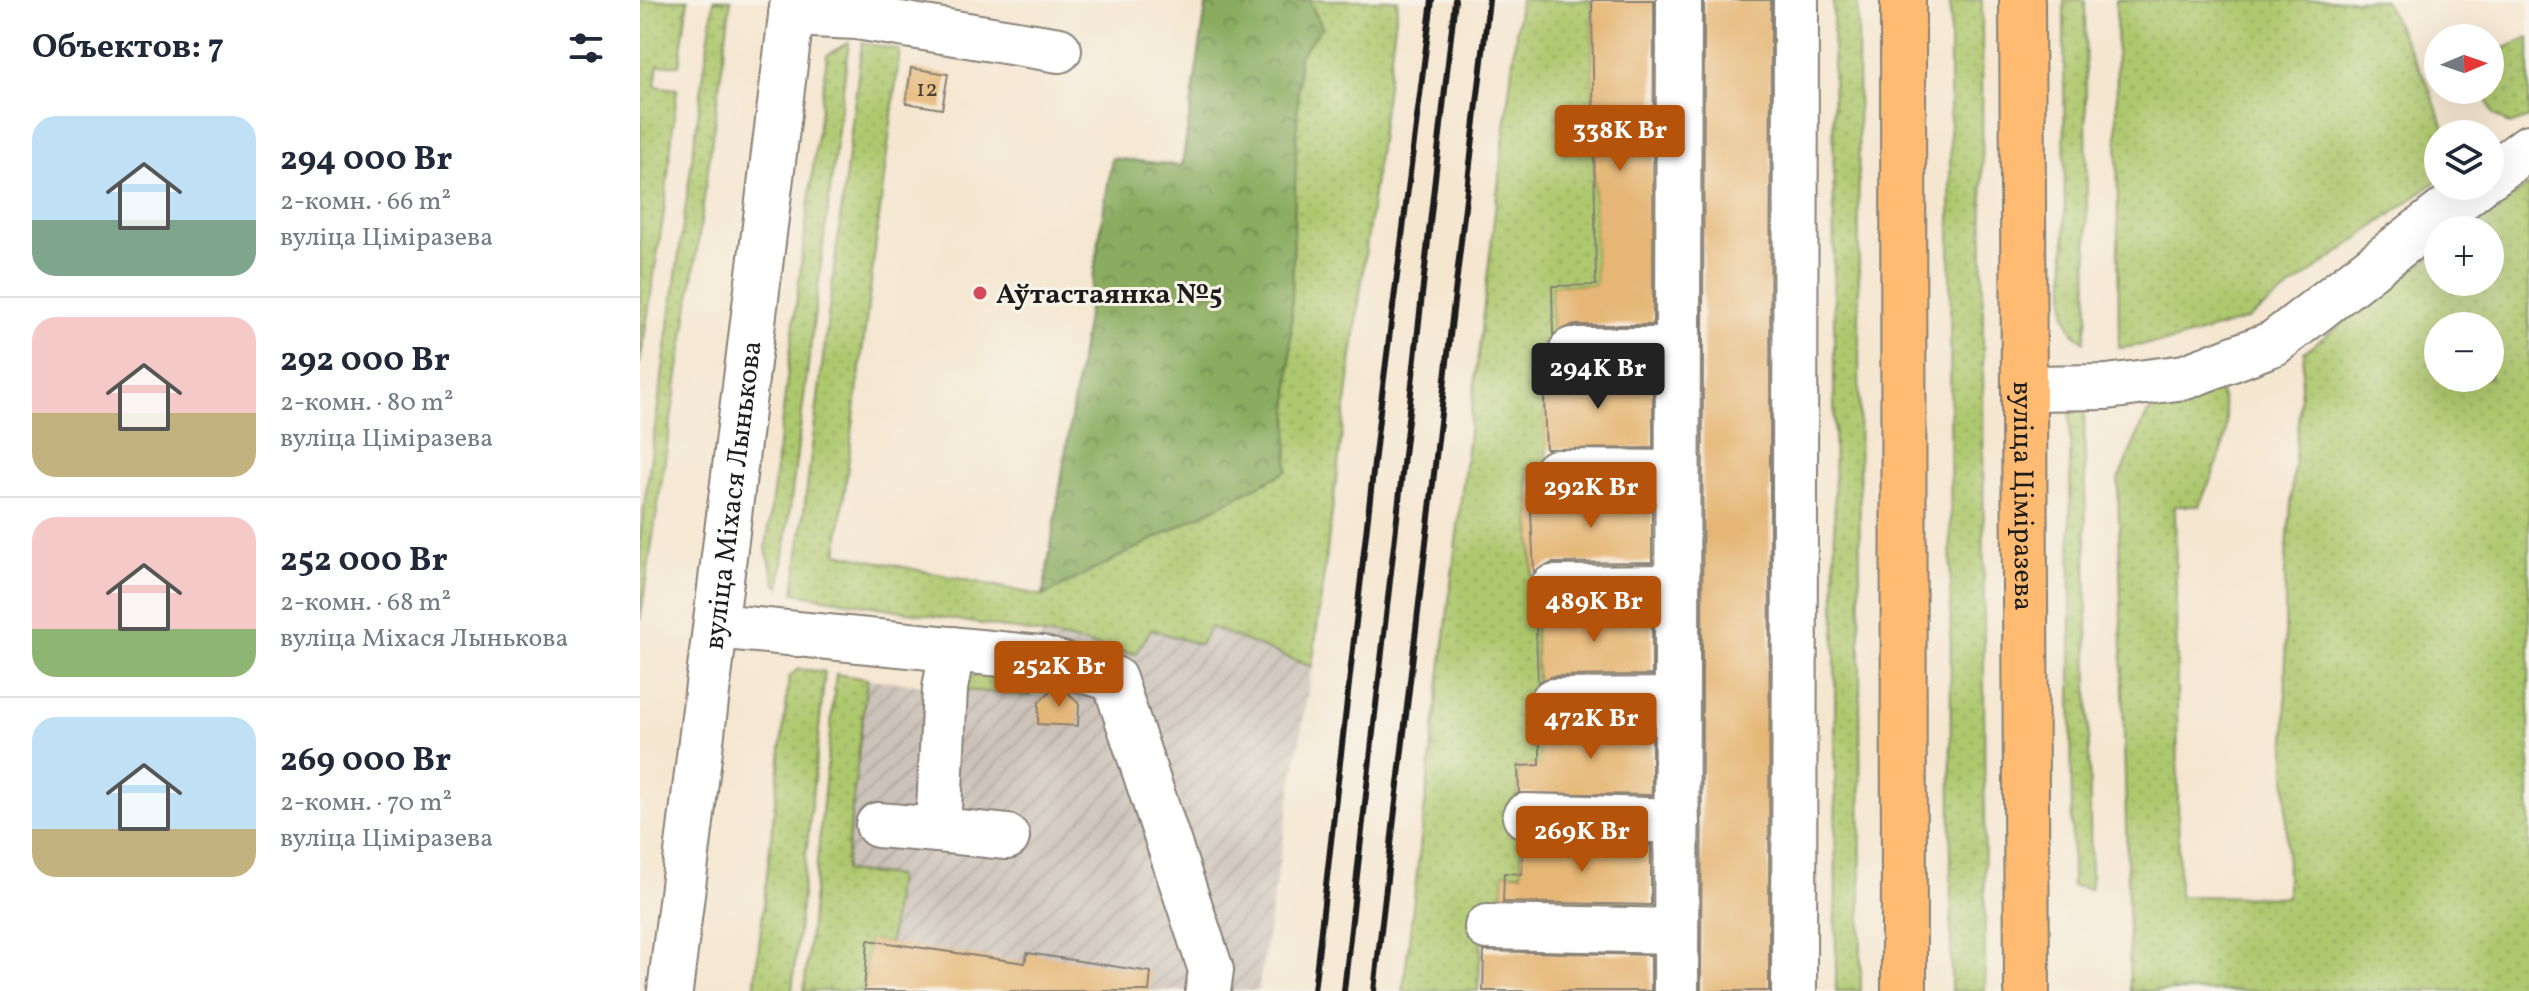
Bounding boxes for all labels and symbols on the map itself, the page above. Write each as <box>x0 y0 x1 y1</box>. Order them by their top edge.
north arrow <box>2424 24 2504 104</box>
house number: 12 <box>916 73 938 107</box>
pin: 338K Br <box>1546 105 1694 173</box>
place label: Аўтастаянка №5 <box>996 276 1222 315</box>
marker: Аўтастаянка №5 <box>971 284 989 302</box>
street label: вуліца Міхася Лынькова <box>696 338 773 652</box>
pin: 294K Br <box>1524 343 1672 411</box>
street label: вуліца Ціміразева <box>2002 381 2042 611</box>
pin: 292K Br <box>1517 462 1665 530</box>
pin: 489K Br <box>1520 576 1668 644</box>
pin: 252K Br <box>985 641 1133 709</box>
pin: 472K Br <box>1517 693 1665 761</box>
pin: 269K Br <box>1508 806 1656 874</box>

